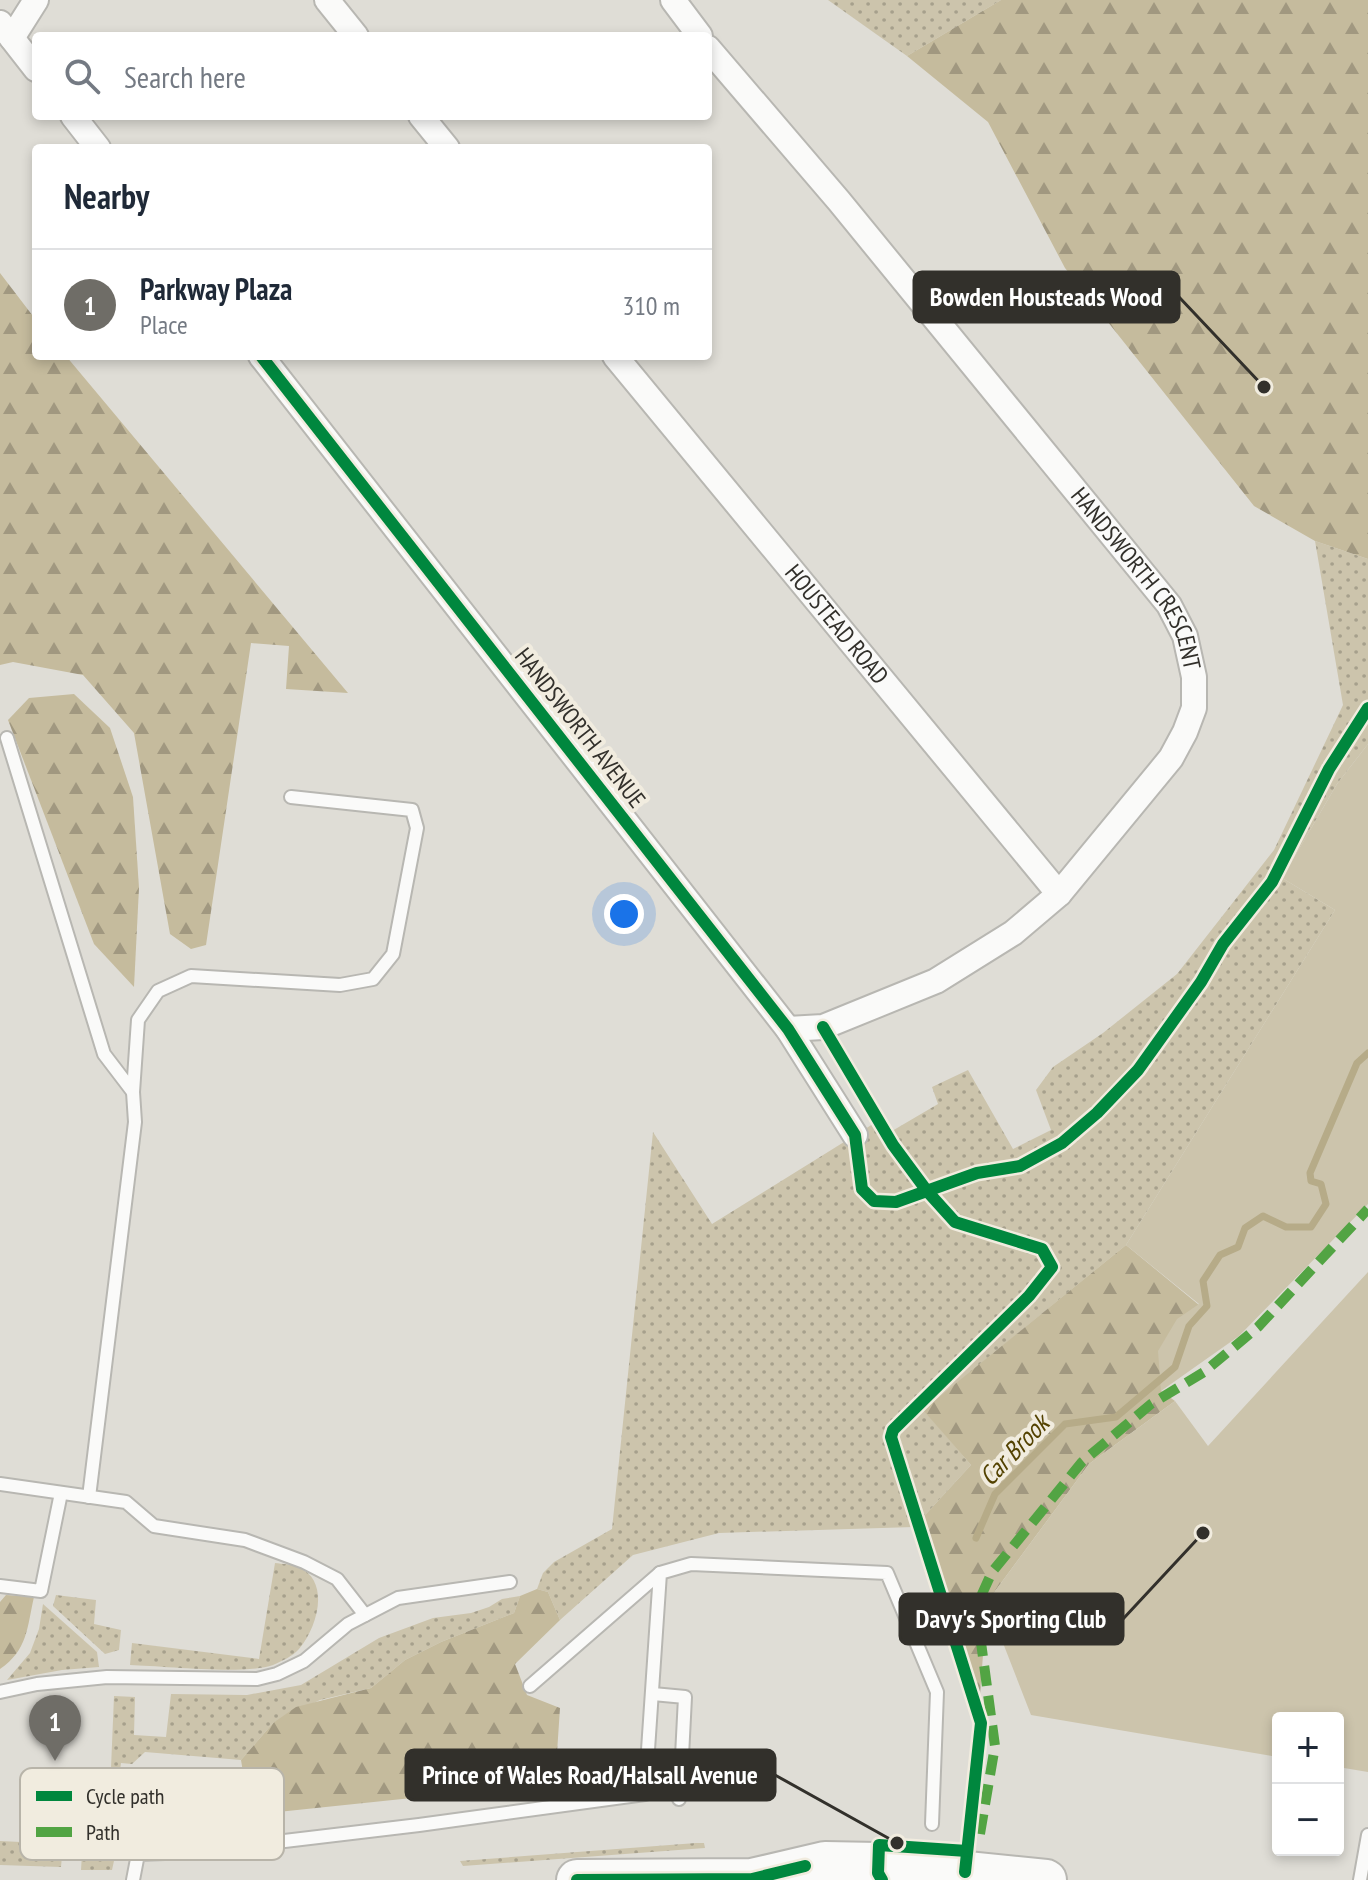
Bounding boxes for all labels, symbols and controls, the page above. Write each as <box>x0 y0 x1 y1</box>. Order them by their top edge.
search box <box>32 32 712 120</box>
icon: search <box>60 54 104 98</box>
text: Search here <box>124 57 246 96</box>
text: Nearby <box>64 174 149 218</box>
text: Parkway Plaza <box>140 269 293 308</box>
callout: Bowden Housteads Wood <box>914 272 1179 322</box>
text: Bowden Housteads Wood <box>930 280 1162 313</box>
text: 1 <box>84 289 96 322</box>
text: 310 m <box>622 289 680 322</box>
text: Place <box>140 308 188 341</box>
street label: HANDSWORTH CRESCENT <box>1064 481 1208 673</box>
street label: HOUSTEAD ROAD <box>778 558 895 690</box>
street label: HANDSWORTH AVENUE <box>508 641 653 814</box>
your location <box>604 894 644 934</box>
water label: Car Brook <box>972 1405 1058 1492</box>
callout: Davy's Sporting Club <box>900 1594 1123 1644</box>
text: Davy's Sporting Club <box>916 1602 1106 1635</box>
pin: 1 <box>29 1695 81 1761</box>
map controls <box>1272 1712 1344 1856</box>
button: + <box>1272 1712 1344 1784</box>
callout: Prince of Wales Road/Halsall Avenue <box>406 1750 775 1800</box>
text: Prince of Wales Road/Halsall Avenue <box>422 1758 758 1791</box>
legend <box>20 1768 284 1860</box>
text: Cycle path <box>86 1782 164 1810</box>
button: − <box>1272 1784 1344 1856</box>
text: Path <box>86 1818 120 1846</box>

